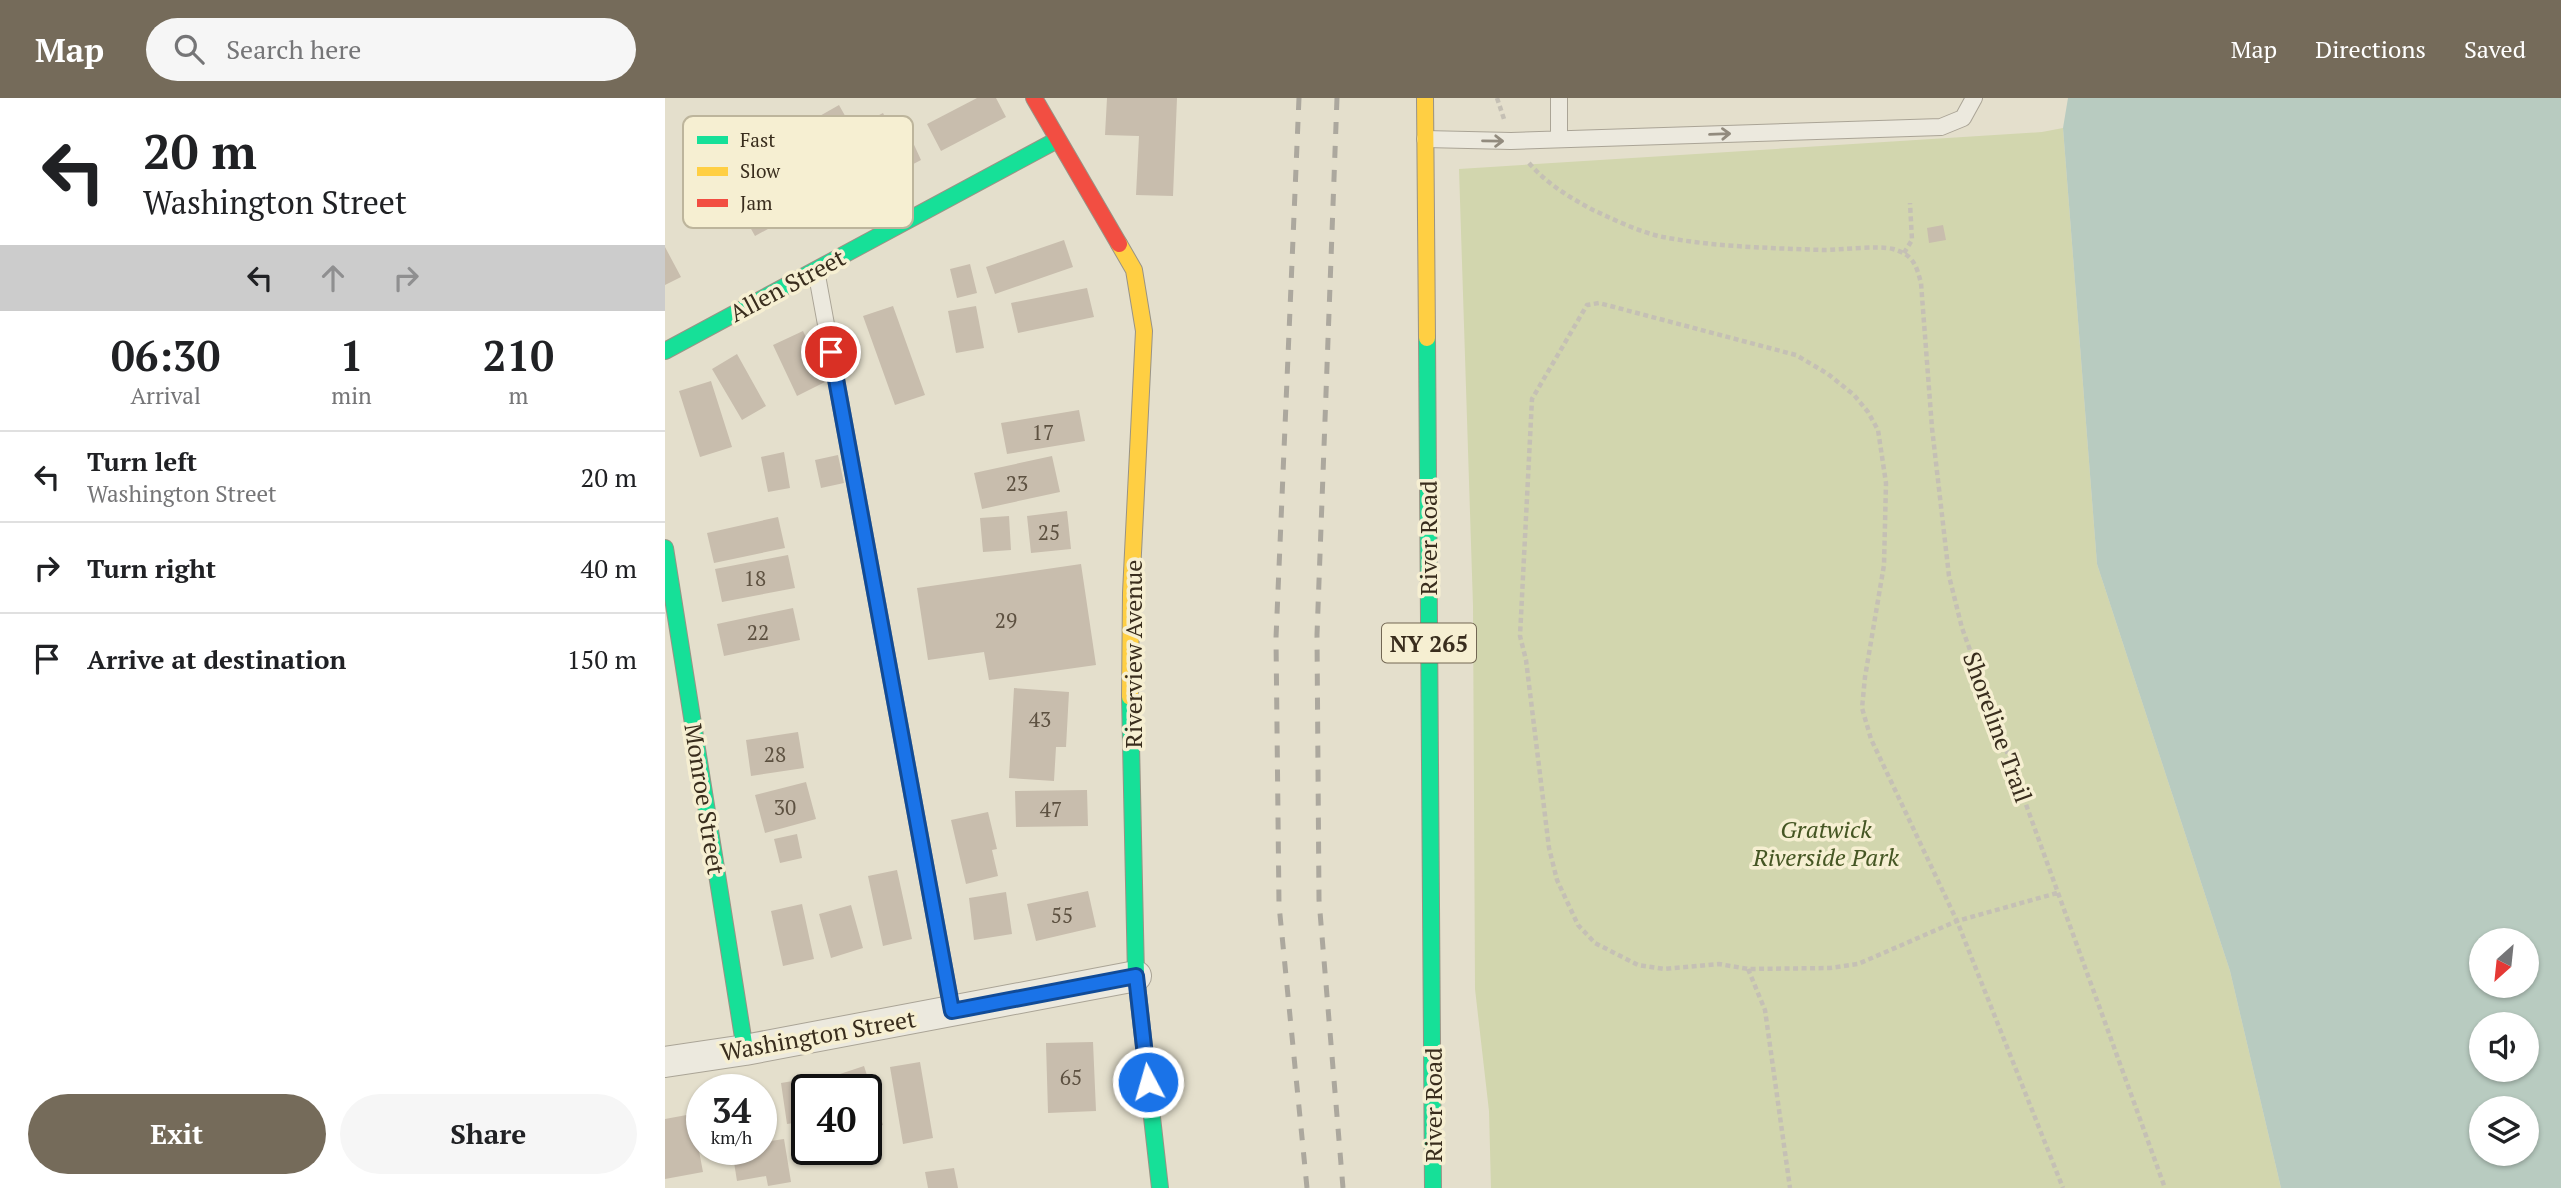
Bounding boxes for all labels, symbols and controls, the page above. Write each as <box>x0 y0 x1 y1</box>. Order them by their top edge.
search box <box>146 18 636 81</box>
text: Map <box>35 28 104 71</box>
icon: search <box>170 30 208 68</box>
text: Search here <box>226 32 361 66</box>
text: Map <box>2231 33 2277 65</box>
text: Directions <box>2315 33 2426 65</box>
text: Saved <box>2464 33 2526 65</box>
legend <box>683 116 913 228</box>
text: 20 m <box>143 118 257 183</box>
icon: left <box>28 126 119 217</box>
text: Fast <box>740 127 775 152</box>
one-way arrow <box>1708 127 1731 141</box>
one-way arrow <box>1481 134 1504 148</box>
text: Slow <box>740 158 781 183</box>
text: Washington Street <box>143 181 407 223</box>
text: Jam <box>740 190 773 215</box>
street label: Allen Street <box>723 241 851 329</box>
icon: left <box>241 259 279 297</box>
icon: ahead <box>314 259 352 297</box>
icon: right <box>387 259 425 297</box>
pin <box>801 322 861 382</box>
text: 06:30 <box>111 327 220 383</box>
text: 1 <box>340 327 363 383</box>
text: 210 <box>483 327 554 383</box>
icon: arrive <box>812 333 850 371</box>
text: Arrival <box>130 380 201 411</box>
text: min <box>331 380 372 411</box>
text: m <box>508 380 528 411</box>
house number: 17 <box>1032 418 1054 446</box>
text: Turn left <box>87 444 197 478</box>
icon: left <box>28 458 66 496</box>
text: 20 m <box>581 460 637 494</box>
house number: 23 <box>1006 469 1028 497</box>
text: Washington Street <box>87 478 277 509</box>
street label: River Road <box>1412 481 1444 595</box>
house number: 25 <box>1038 518 1060 546</box>
icon: right <box>28 549 66 587</box>
text: Turn right <box>87 551 216 585</box>
text: 40 m <box>581 551 637 585</box>
street label: Riverview Avenue <box>1117 560 1149 748</box>
house number: 18 <box>744 564 766 592</box>
house number: 29 <box>995 606 1017 634</box>
house number: 22 <box>747 618 769 646</box>
road number: NY 265 <box>1382 624 1476 663</box>
icon: arrive <box>28 640 66 678</box>
text: Arrive at destination <box>87 642 346 676</box>
text: 150 m <box>567 642 637 676</box>
street label: Shoreline Trail <box>1956 647 2040 807</box>
house number: 43 <box>1029 705 1051 733</box>
street label: Monroe Street <box>677 721 733 877</box>
house number: 28 <box>764 740 786 768</box>
house number: 30 <box>774 793 796 821</box>
house number: 47 <box>1040 795 1062 823</box>
park label: Gratwick Riverside Park <box>1752 813 1899 873</box>
house number: 55 <box>1051 901 1073 929</box>
north arrow <box>2469 928 2539 998</box>
map controls <box>2469 928 2539 1166</box>
street label: Washington Street <box>718 1002 918 1068</box>
button: sound <box>2469 1012 2539 1082</box>
position arrow <box>1111 1045 1185 1119</box>
street label: River Road <box>1417 1048 1449 1162</box>
house number: 65 <box>1060 1063 1082 1091</box>
speed limit sign: 40 <box>791 1074 882 1165</box>
text: 34 <box>712 1087 751 1133</box>
button: Exit <box>28 1094 326 1174</box>
button: Share <box>340 1094 637 1174</box>
button: layers <box>2469 1096 2539 1166</box>
text: km/h <box>711 1125 752 1149</box>

